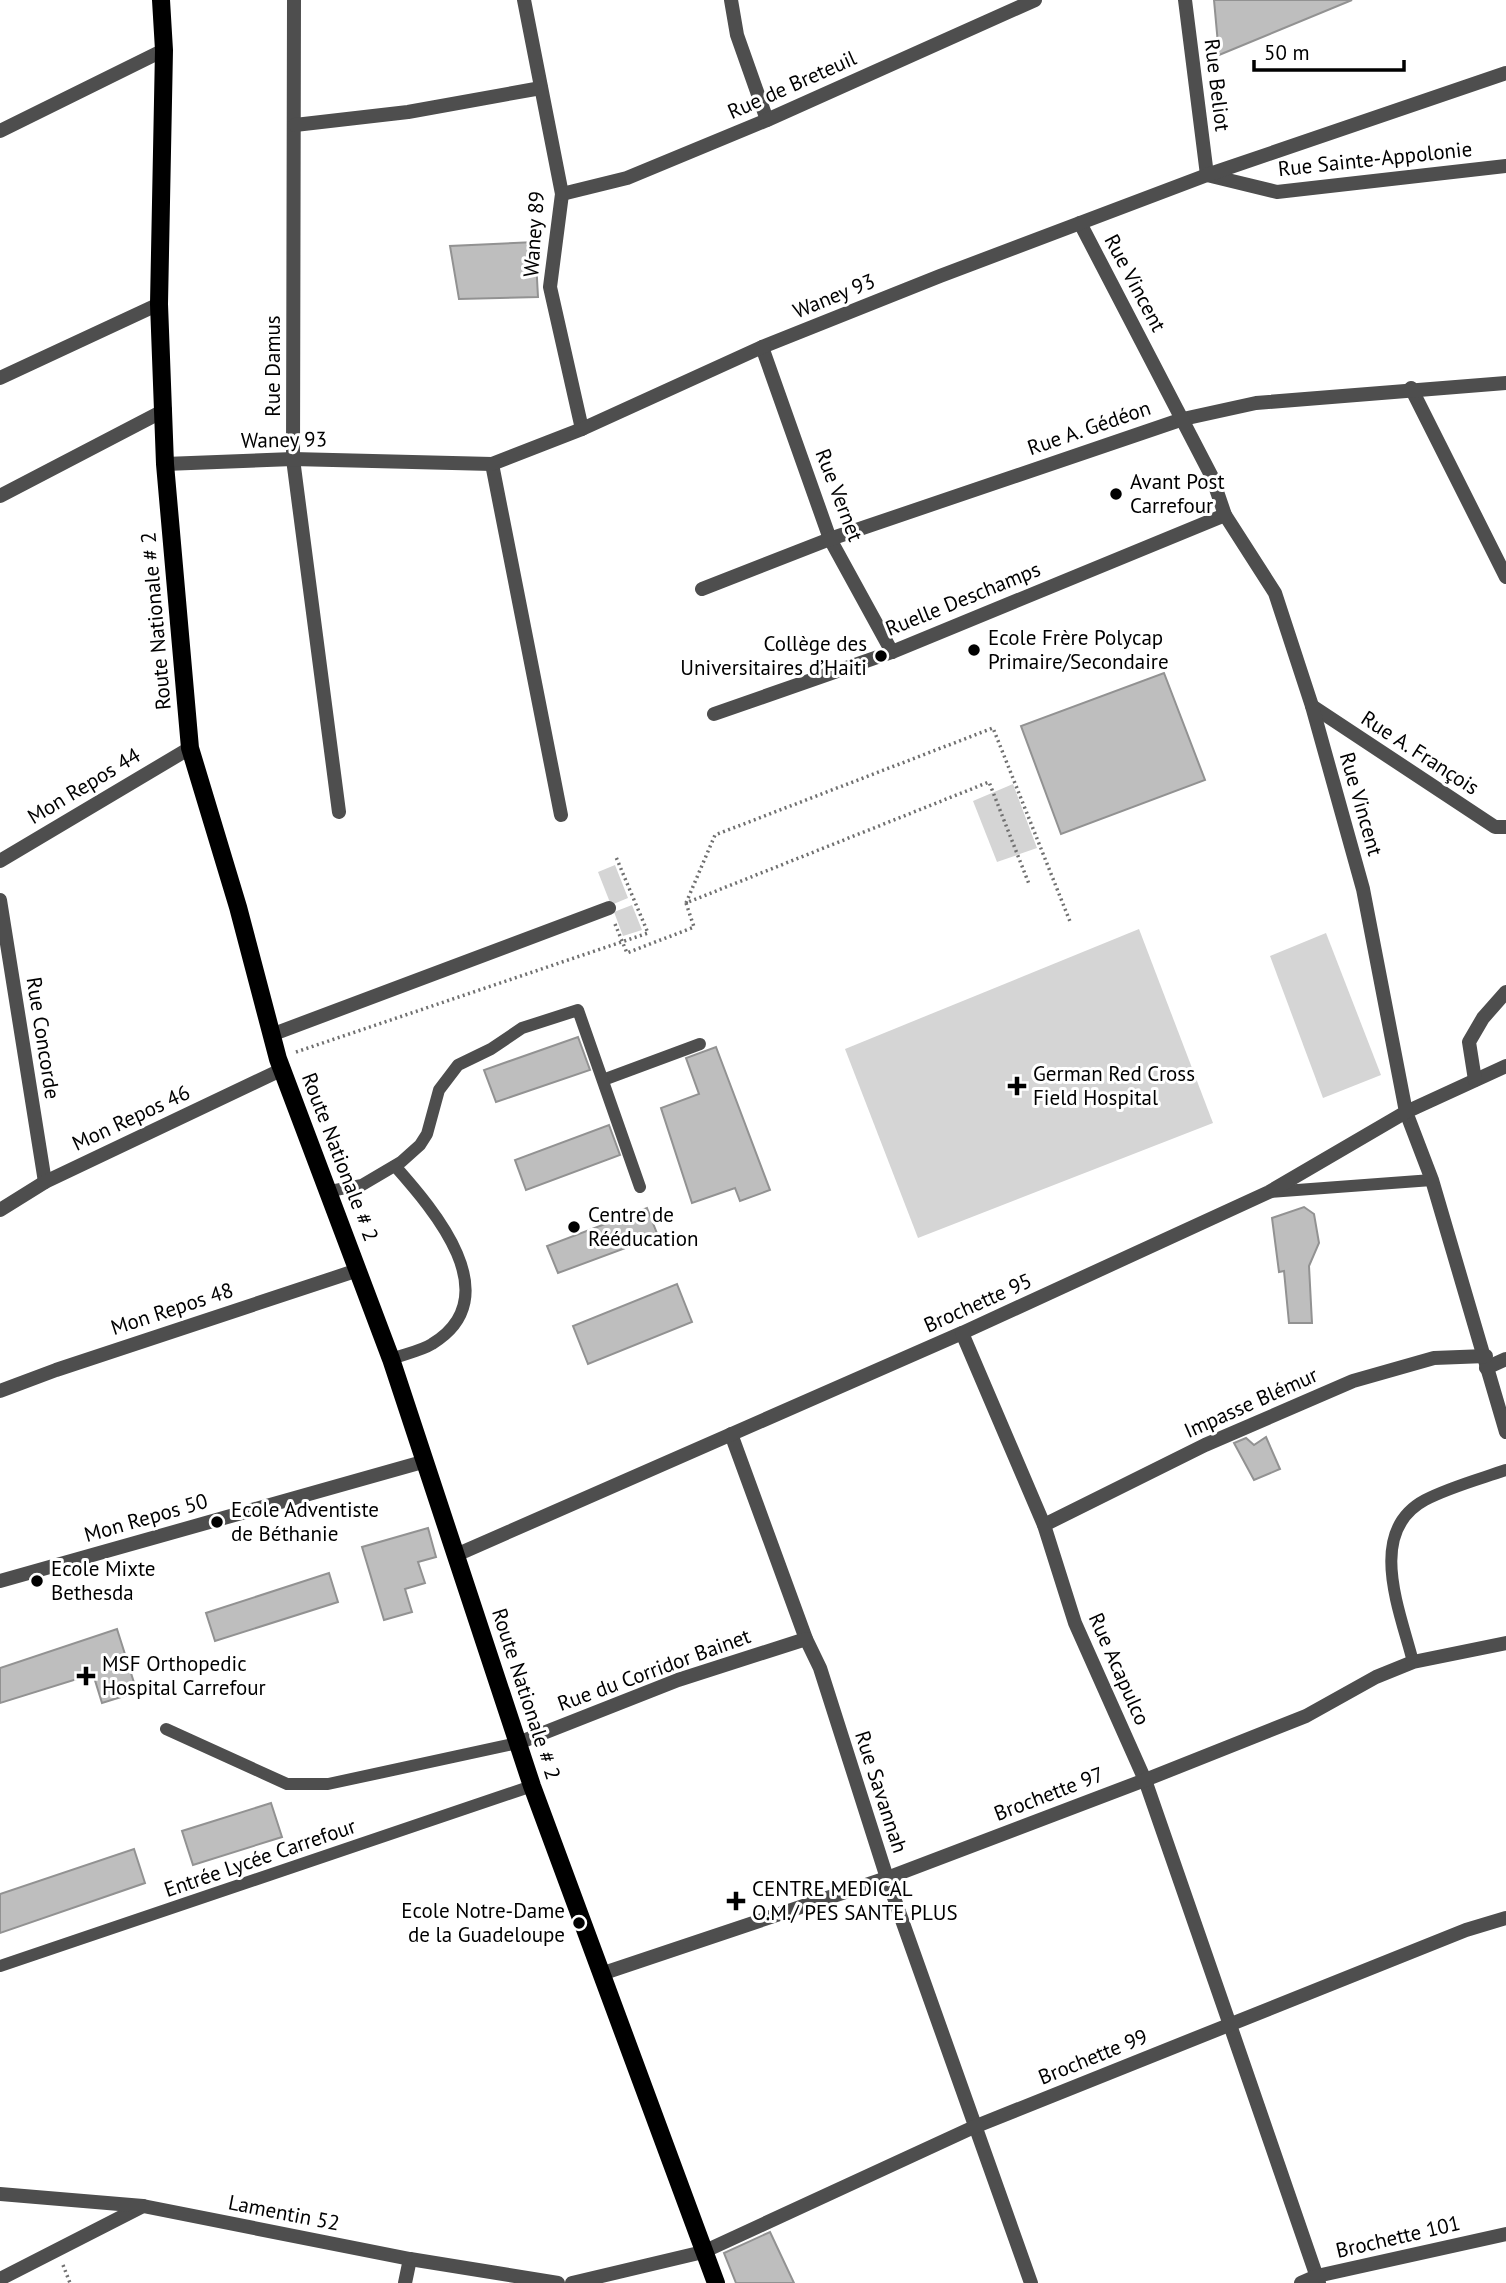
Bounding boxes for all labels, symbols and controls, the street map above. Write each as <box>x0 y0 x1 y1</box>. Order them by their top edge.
scale bar <box>1254 28 1404 72</box>
street label: Rue Beliot <box>1198 37 1237 133</box>
text: 50 m <box>1264 39 1310 66</box>
street label: Rue de Breteuil <box>723 44 860 125</box>
street label: Rue Sainte-Appolonie <box>1277 135 1473 182</box>
street label: Waney 89 <box>517 190 550 278</box>
street label: Rue Vincent <box>1099 229 1172 336</box>
street label: Waney 93 <box>789 267 879 324</box>
street label: Rue Damus <box>259 315 286 417</box>
street label: Rue A. Gédéon <box>1024 394 1154 461</box>
street label: Waney 93 <box>241 425 327 454</box>
street label: Rue Vernet <box>809 445 869 545</box>
place label: Avant Post Carrefour <box>1130 468 1225 519</box>
marker: Avant Post Carrefour <box>1108 486 1124 502</box>
street label: Route Nationale # 2 <box>134 531 177 711</box>
street label: Ruelle Deschamps <box>881 555 1044 642</box>
place label: Ecole Frère Polycap Primaire/Secondaire <box>988 624 1169 675</box>
place label: Collège des Universitaires d’Haiti <box>680 630 867 681</box>
marker: Ecole Frère Polycap Primaire/Secondaire <box>966 642 982 658</box>
marker: Collège des Universitaires d’Haiti <box>873 648 889 664</box>
street label: Rue A. François <box>1356 704 1484 801</box>
street label: Mon Repos 44 <box>22 741 145 830</box>
street label: Rue Vincent <box>1334 749 1389 859</box>
street label: Rue Concorde <box>21 975 66 1101</box>
place label: German Red Cross Field Hospital <box>1033 1060 1195 1111</box>
street label: Route Nationale # 2 <box>296 1069 385 1245</box>
marker: German Red Cross Field Hospital <box>1007 1076 1027 1096</box>
street label: Mon Repos 46 <box>67 1078 194 1157</box>
place label: Centre de Rééducation <box>588 1201 699 1252</box>
marker: Centre de Rééducation <box>566 1219 582 1235</box>
street label: Brochette 95 <box>920 1267 1036 1338</box>
street label: Mon Repos 48 <box>107 1276 236 1341</box>
street label: Impasse Blémur <box>1180 1361 1322 1444</box>
street label: Mon Repos 50 <box>81 1487 211 1548</box>
place label: Ecole Adventiste de Béthanie <box>231 1496 379 1547</box>
marker: Ecole Adventiste de Béthanie <box>209 1514 225 1530</box>
place label: Ecole Mixte Bethesda <box>51 1555 156 1606</box>
marker: Ecole Mixte Bethesda <box>29 1573 45 1589</box>
street label: Route Nationale # 2 <box>486 1605 567 1783</box>
street label: Rue Acapulco <box>1083 1608 1156 1729</box>
street label: Rue du Corridor Bainet <box>554 1622 754 1717</box>
place label: MSF Orthopedic Hospital Carrefour <box>102 1650 266 1701</box>
marker: MSF Orthopedic Hospital Carrefour <box>76 1666 96 1686</box>
street label: Rue Savannah <box>849 1727 914 1856</box>
street label: Brochette 97 <box>990 1760 1108 1827</box>
street label: Entrée Lycée Carrefour <box>160 1812 359 1903</box>
place label: CENTRE MEDICAL O.M./ PES SANTE PLUS <box>752 1875 958 1926</box>
marker: CENTRE MEDICAL O.M./ PES SANTE PLUS <box>726 1891 746 1911</box>
place label: Ecole Notre-Dame de la Guadeloupe <box>401 1897 565 1948</box>
marker: Ecole Notre-Dame de la Guadeloupe <box>571 1915 587 1931</box>
street label: Brochette 99 <box>1034 2022 1151 2091</box>
street label: Lamentin 52 <box>226 2188 342 2237</box>
street label: Brochette 101 <box>1333 2209 1463 2264</box>

